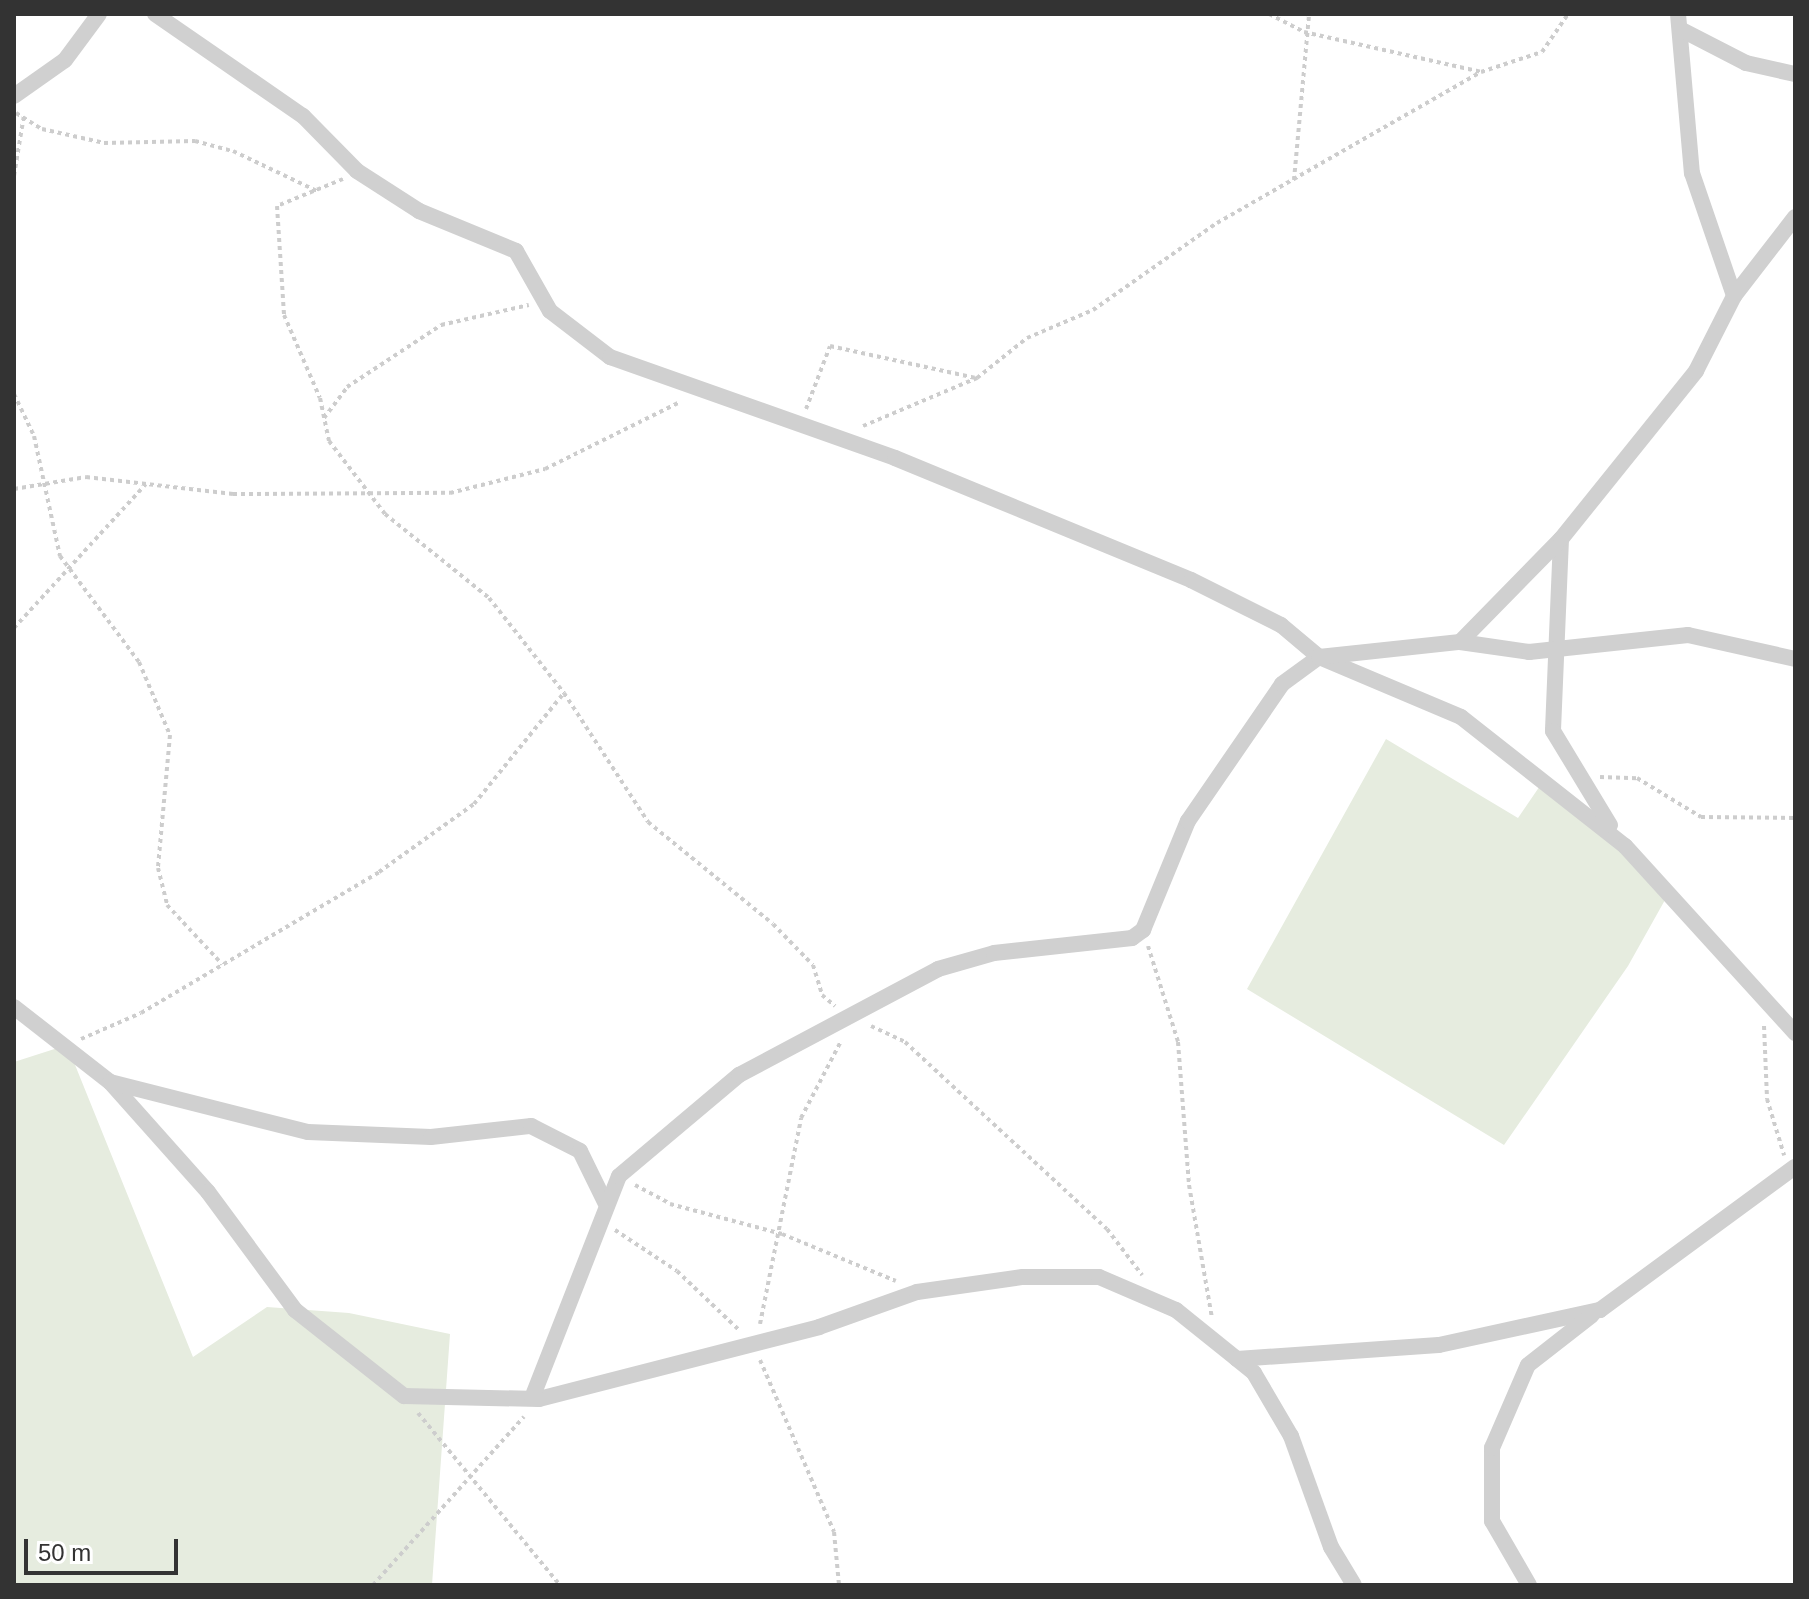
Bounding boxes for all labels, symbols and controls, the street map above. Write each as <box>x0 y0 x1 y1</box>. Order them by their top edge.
scale bar <box>28 1523 182 1573</box>
text: 50 m <box>38 1539 91 1566</box>

